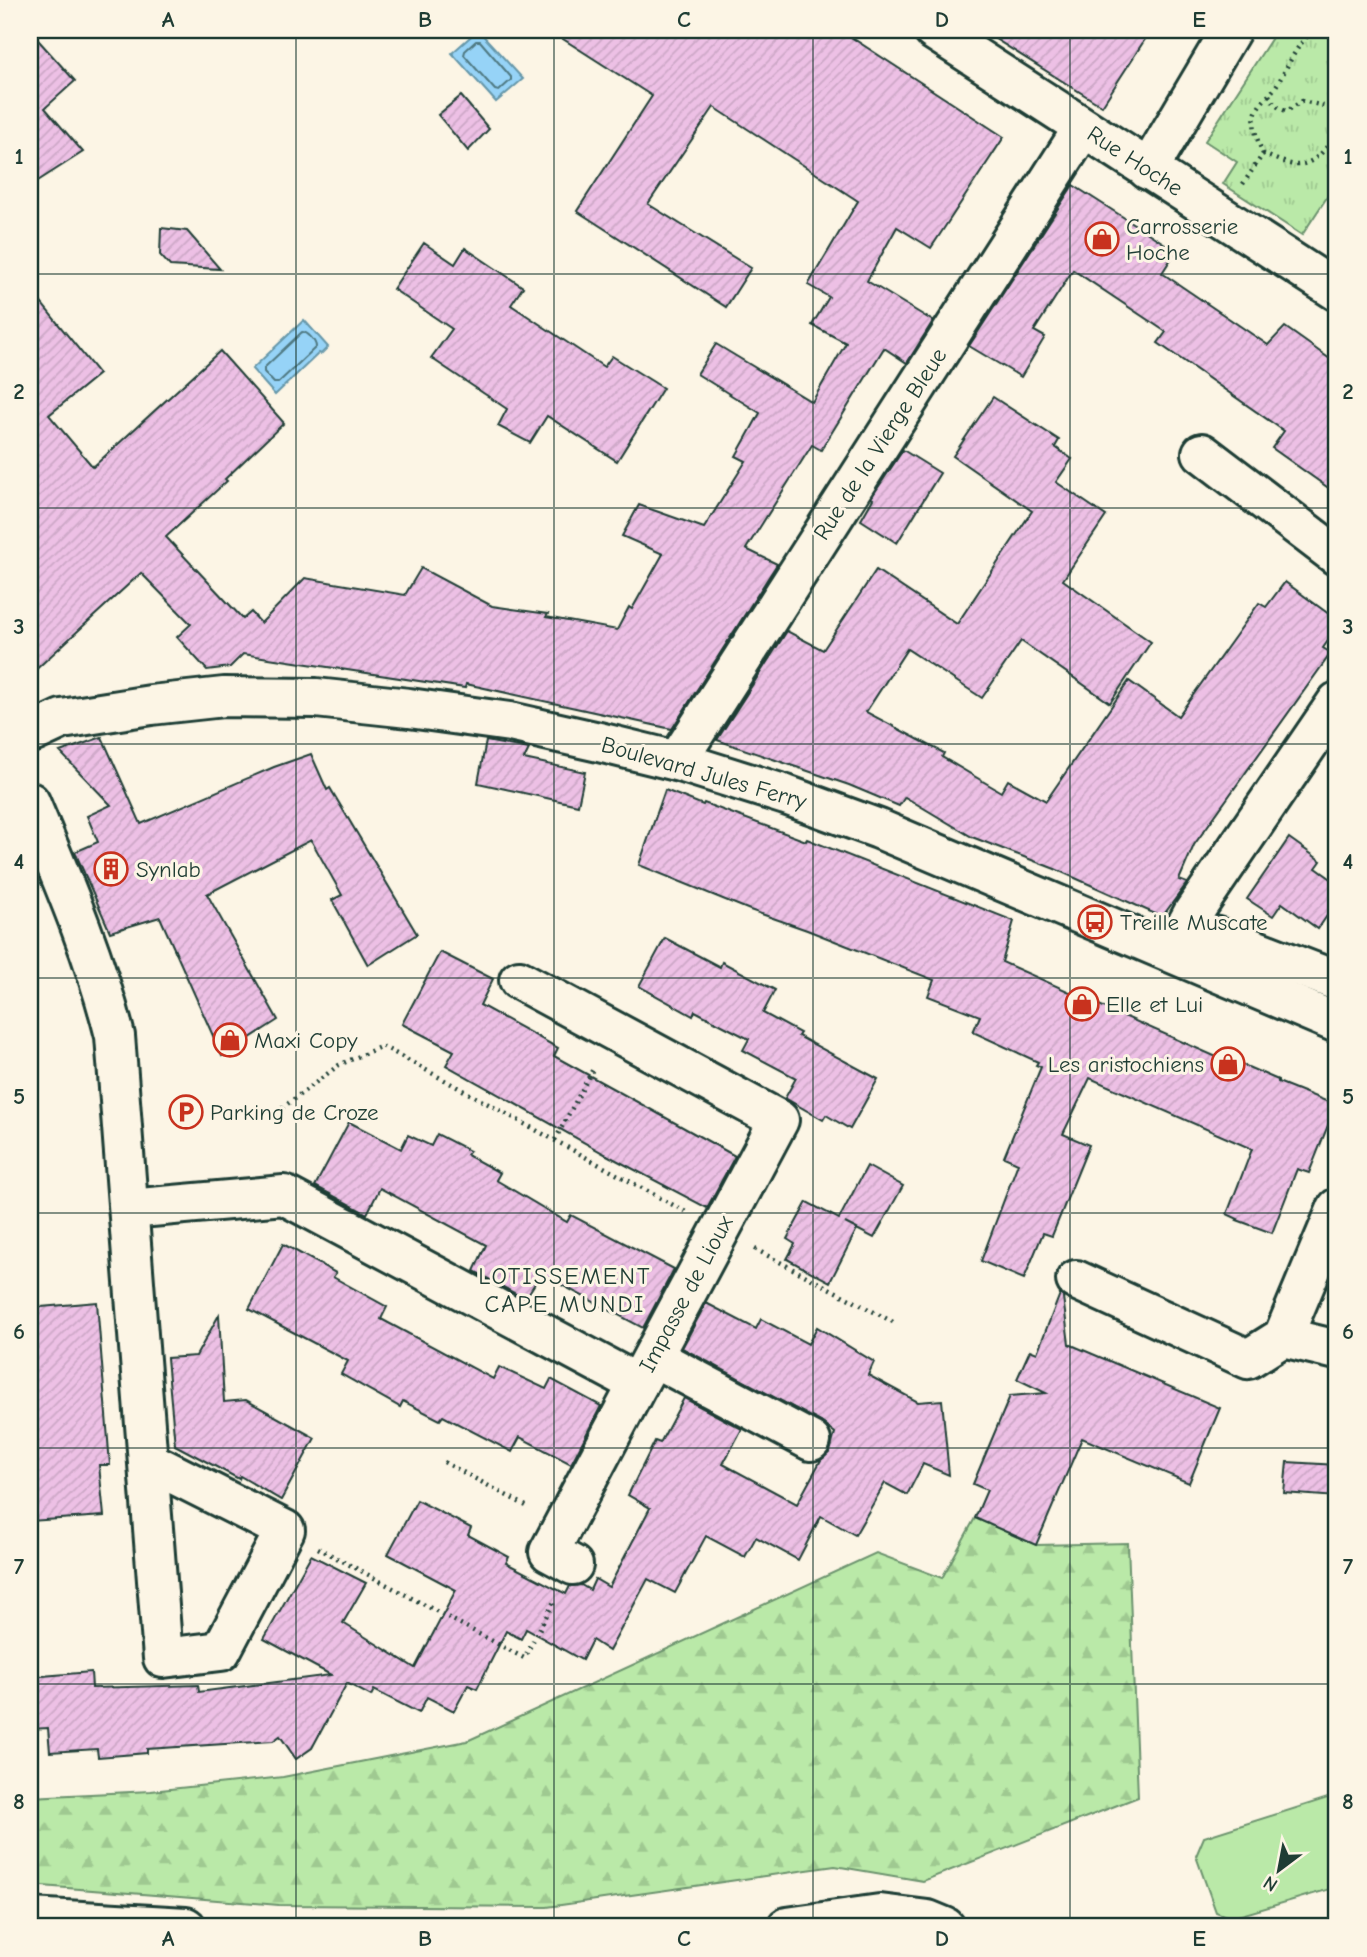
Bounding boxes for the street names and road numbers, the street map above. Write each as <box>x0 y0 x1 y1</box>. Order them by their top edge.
street label: Rue Hoche <box>1082 120 1188 202</box>
street label: Rue de la Vierge Bleue <box>808 343 952 545</box>
street label: Boulevard Jules Ferry <box>598 731 810 815</box>
street label: Impasse de Lioux <box>633 1211 739 1377</box>

